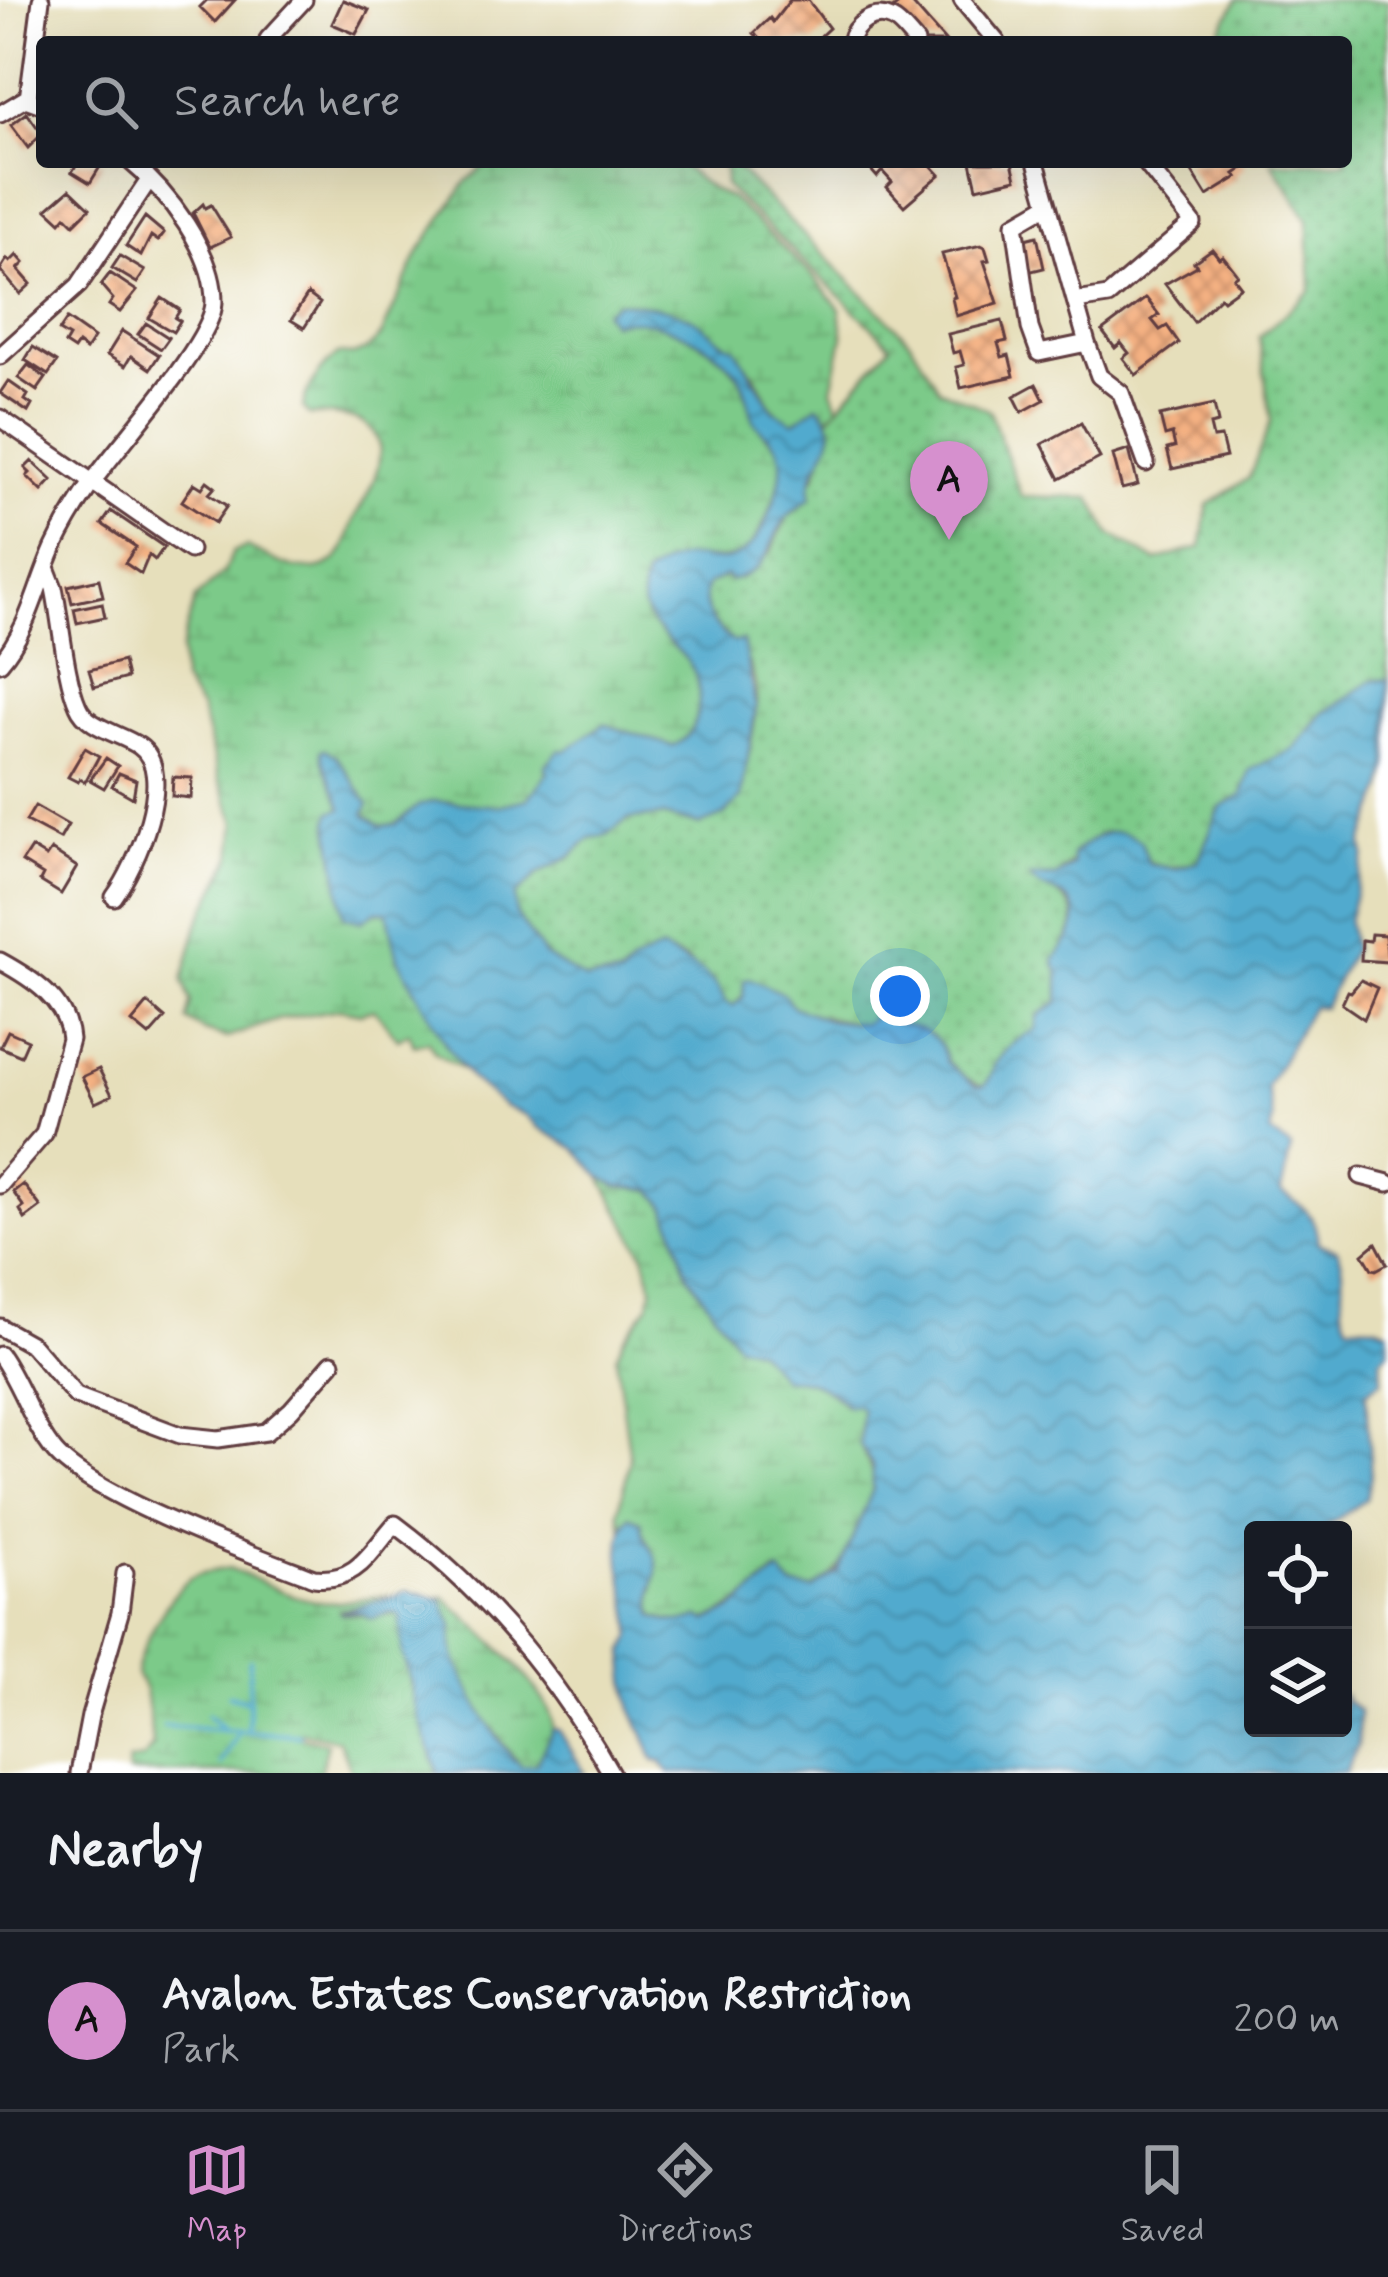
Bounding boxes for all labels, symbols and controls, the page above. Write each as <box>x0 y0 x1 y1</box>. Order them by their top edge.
search box <box>36 36 1352 168</box>
icon: search <box>78 69 144 135</box>
text: Search here <box>174 73 401 132</box>
pin: A <box>910 441 988 540</box>
your location <box>870 966 930 1026</box>
map controls <box>1244 1521 1352 1737</box>
button: locate <box>1244 1521 1352 1629</box>
button: layers <box>1244 1629 1352 1737</box>
text: Nearby <box>48 1818 203 1884</box>
text: Avalon Estates Conservation Restriction <box>162 1966 912 2025</box>
text: A <box>74 1995 100 2046</box>
text: 200 m <box>1234 1995 1340 2046</box>
text: Park <box>162 2025 240 2076</box>
tab: Map <box>184 2137 250 2253</box>
tab: Directions <box>617 2137 753 2253</box>
tab: Saved <box>1121 2137 1204 2253</box>

